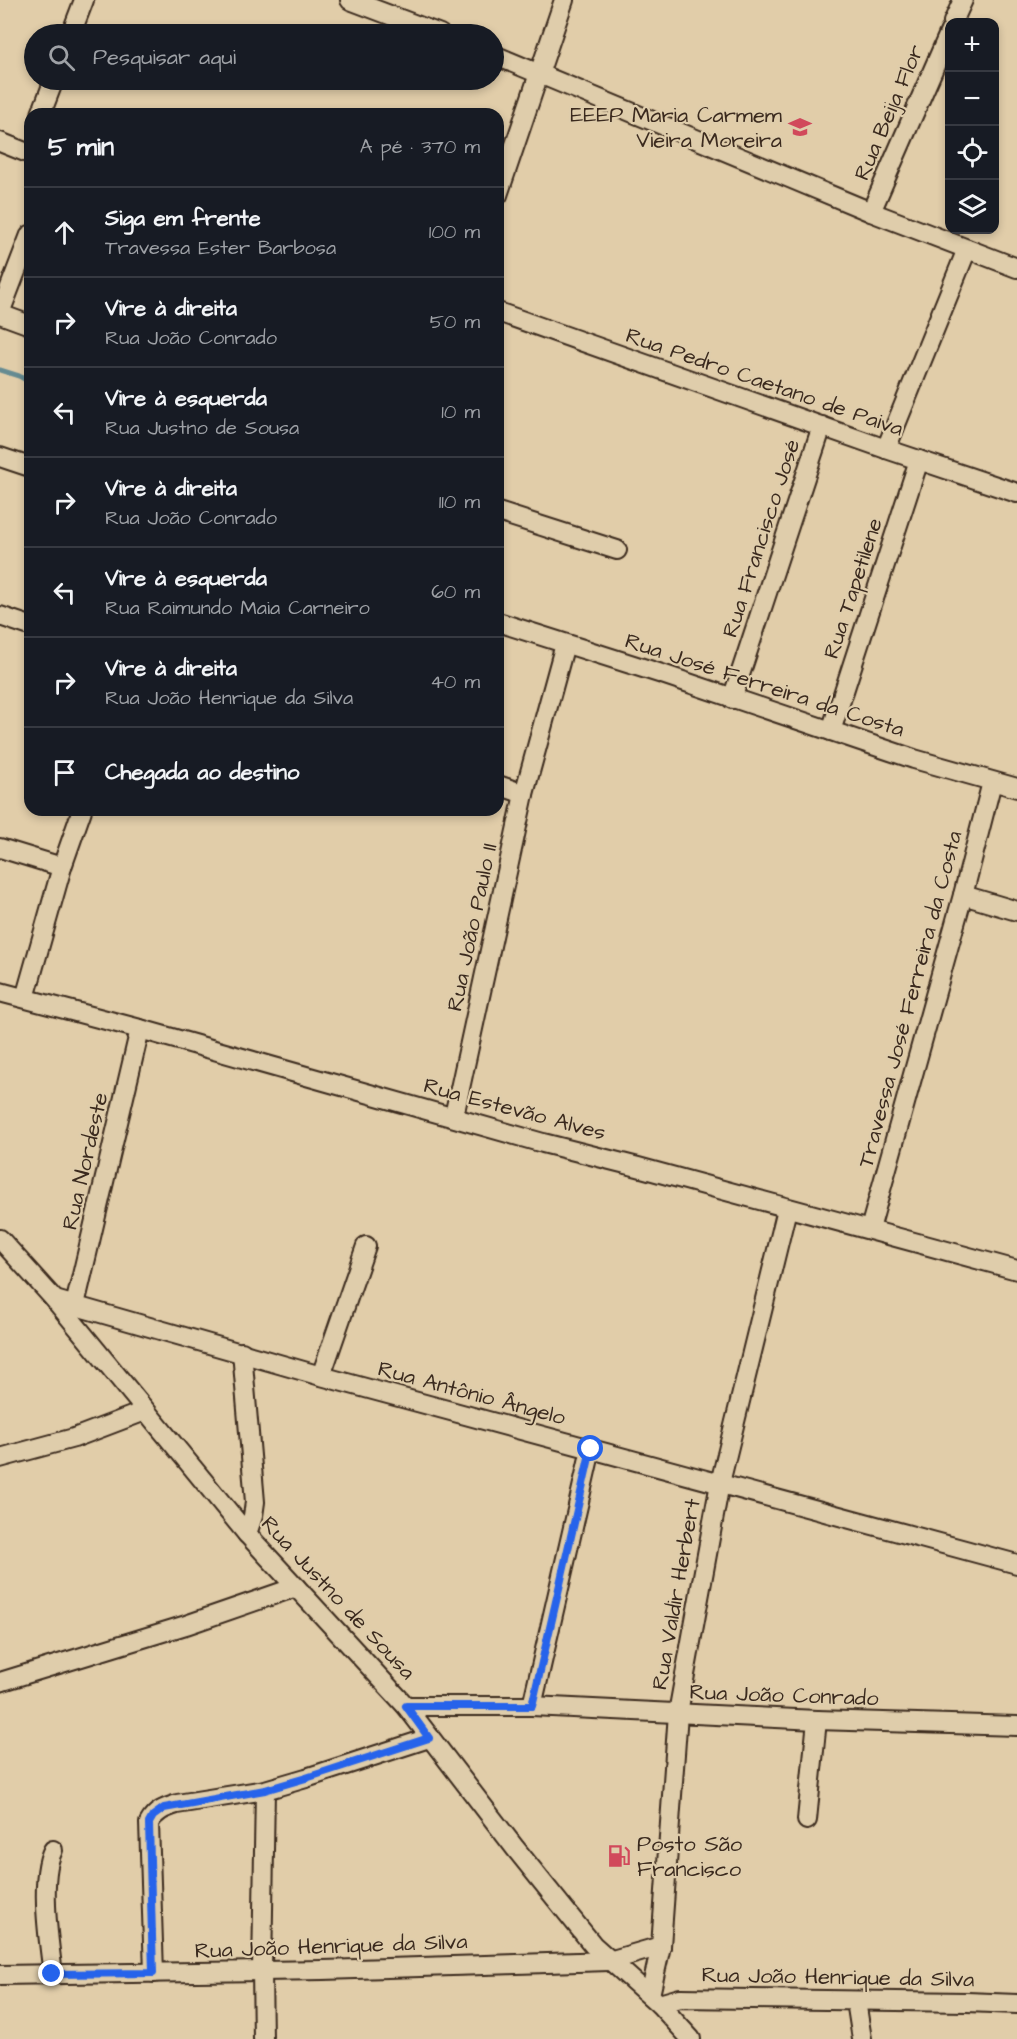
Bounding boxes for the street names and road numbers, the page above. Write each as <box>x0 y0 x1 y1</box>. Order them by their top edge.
street label: Rua Beija Flor <box>847 40 932 185</box>
street label: Rua Pedro Caetano de Paiva <box>622 320 907 445</box>
street label: Rua Francisco José <box>715 435 808 642</box>
street label: Rua Tapetilene <box>816 514 891 663</box>
street label: Rua José Ferreira da Costa <box>621 626 908 745</box>
street label: Travessa José Ferreira da Costa <box>851 828 970 1171</box>
street label: Rua João Paulo II <box>440 840 505 1014</box>
street label: Rua Estevão Alves <box>420 1070 609 1149</box>
street label: Rua Nordeste <box>55 1089 116 1233</box>
street label: Rua Antônio Ângelo <box>374 1354 569 1435</box>
street label: Rua Valdir Herbert <box>644 1496 709 1692</box>
street label: Rua Justno de Sousa <box>254 1509 422 1687</box>
street label: Rua João Conrado <box>689 1677 880 1714</box>
street label: Rua João Henrique da Silva <box>194 1926 468 1967</box>
street label: Rua João Henrique da Silva <box>701 1960 975 1995</box>

